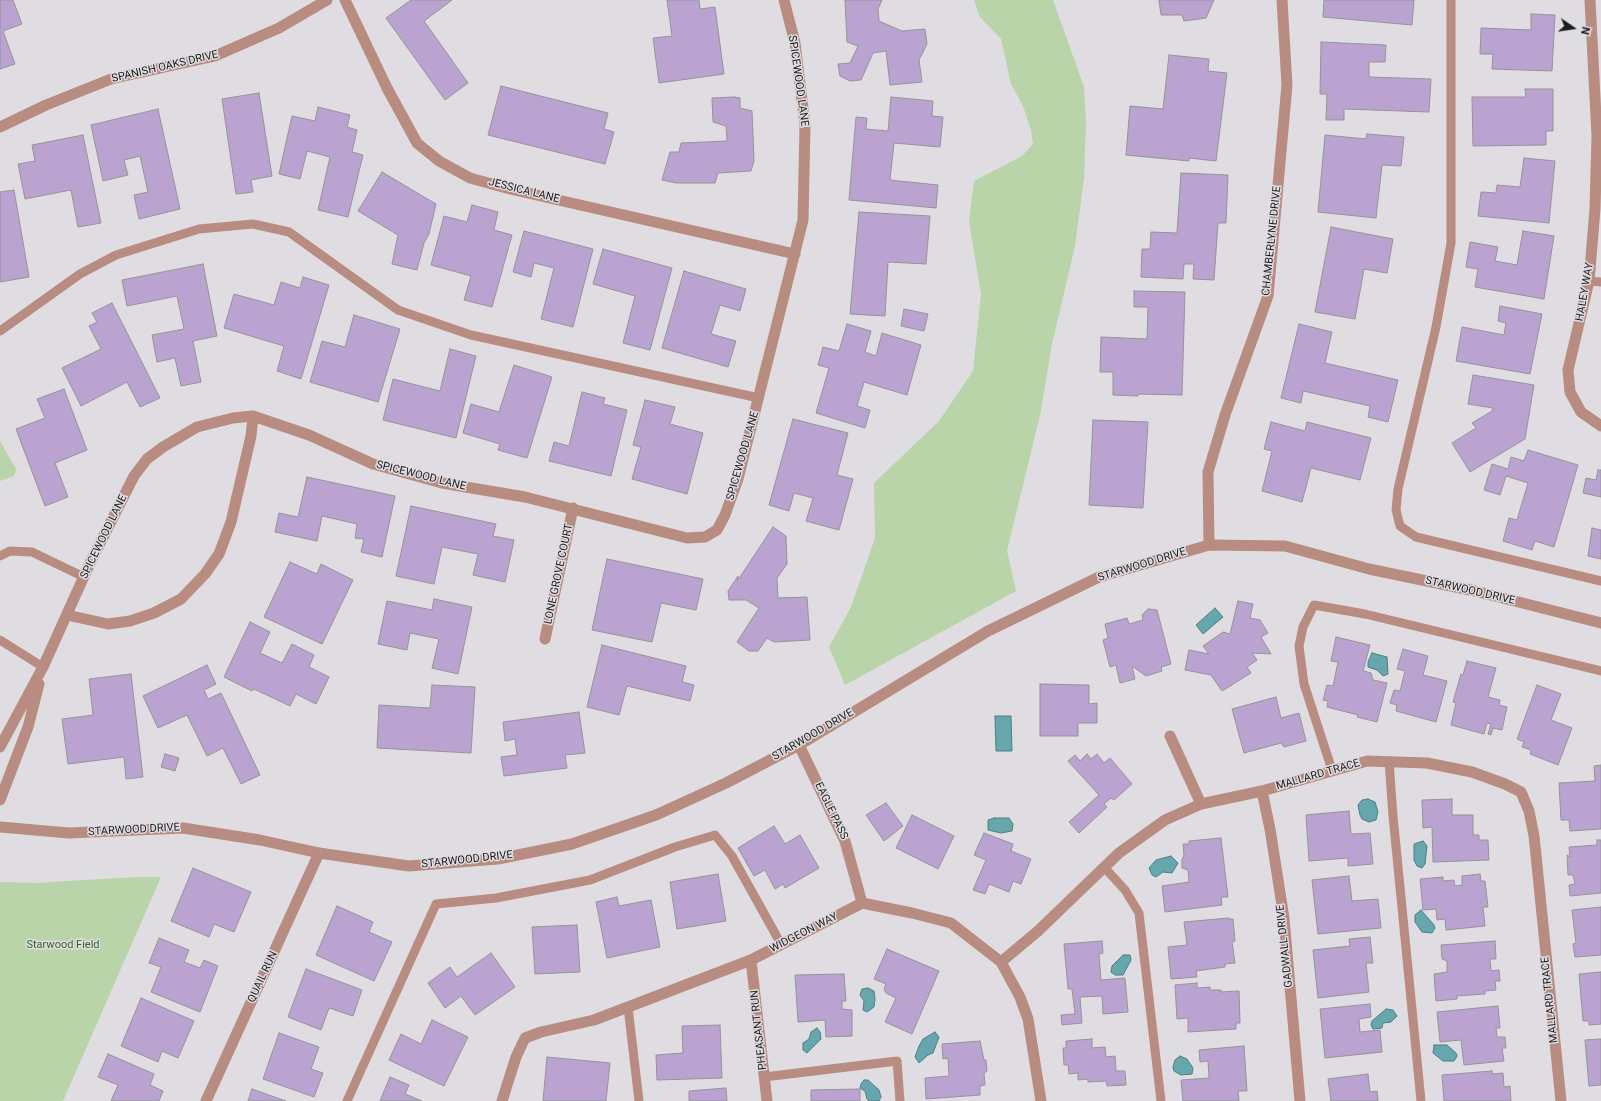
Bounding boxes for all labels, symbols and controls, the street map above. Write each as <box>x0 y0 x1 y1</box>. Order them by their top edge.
north arrow <box>1553 8 1593 48</box>
text: N <box>1578 26 1592 36</box>
street label: SPICEWOOD LANE <box>785 35 811 127</box>
street label: SPANISH OAKS DRIVE <box>110 48 220 86</box>
street label: JESSICA LANE <box>487 176 561 206</box>
street label: CHAMBERLYNE DRIVE <box>1260 186 1284 296</box>
street label: HALEY WAY <box>1573 262 1597 322</box>
street label: SPICEWOOD LANE <box>724 410 762 502</box>
street label: SPICEWOOD LANE <box>375 458 467 494</box>
street label: SPICEWOOD LANE <box>78 493 130 581</box>
street label: LONE GROVE COURT <box>542 523 576 625</box>
street label: STARWOOD DRIVE <box>1096 545 1188 585</box>
street label: STARWOOD DRIVE <box>1424 574 1516 608</box>
street label: STARWOOD DRIVE <box>770 706 856 764</box>
street label: MALLARD TRACE <box>1275 757 1361 793</box>
street label: EAGLE PASS <box>811 780 851 842</box>
street label: STARWOOD DRIVE <box>88 821 180 839</box>
street label: STARWOOD DRIVE <box>421 849 513 871</box>
street label: GADWALL DRIVE <box>1274 904 1296 988</box>
street label: WIDGEON WAY <box>768 910 840 956</box>
park label: Starwood Field <box>26 938 100 952</box>
street label: QUAIL RUN <box>245 949 281 1005</box>
street label: MALLARD TRACE <box>1539 956 1561 1044</box>
street label: PHEASANT RUN <box>748 989 770 1071</box>

